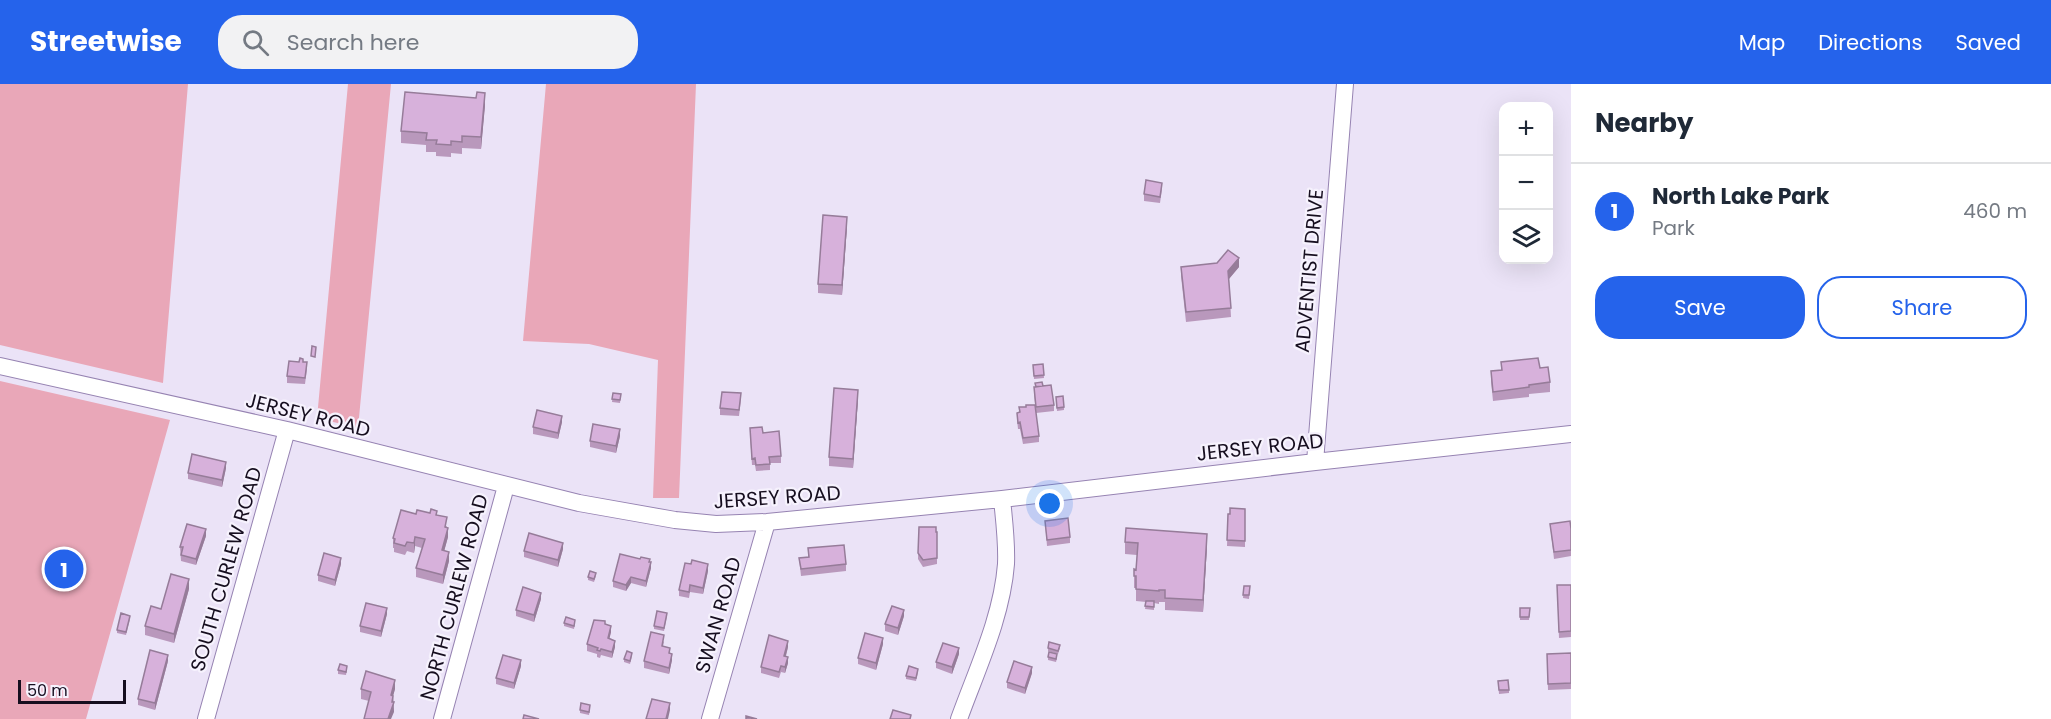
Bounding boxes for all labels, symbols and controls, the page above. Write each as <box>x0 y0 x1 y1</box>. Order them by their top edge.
search box <box>218 15 638 69</box>
text: Streetwise <box>30 22 182 61</box>
icon: search <box>239 26 272 59</box>
text: Search here <box>287 27 419 58</box>
text: Map <box>1739 28 1785 57</box>
text: Directions <box>1818 28 1922 57</box>
text: Saved <box>1955 28 2021 57</box>
map controls <box>1499 102 1553 264</box>
button: + <box>1499 102 1553 156</box>
text: Nearby <box>1595 105 1693 141</box>
button: − <box>1499 156 1553 210</box>
text: North Lake Park <box>1652 181 1829 212</box>
street label: ADVENTIST DRIVE <box>1288 188 1330 354</box>
text: 1 <box>1611 197 1618 225</box>
text: 460 m <box>1963 197 2027 225</box>
button: layers <box>1499 210 1553 264</box>
text: Park <box>1652 214 1695 242</box>
button: Save <box>1595 276 1805 339</box>
button: Share <box>1817 276 2027 339</box>
street label: JERSEY ROAD <box>243 386 373 444</box>
street label: JERSEY ROAD <box>1195 426 1325 468</box>
street label: SOUTH CURLEW ROAD <box>183 464 269 674</box>
street label: JERSEY ROAD <box>712 479 842 515</box>
your location <box>1035 489 1064 518</box>
street label: NORTH CURLEW ROAD <box>413 491 495 703</box>
pin: 1 <box>44 546 84 592</box>
street label: SWAN ROAD <box>688 554 748 676</box>
scale bar <box>18 677 126 704</box>
text: 50 m <box>27 679 68 702</box>

